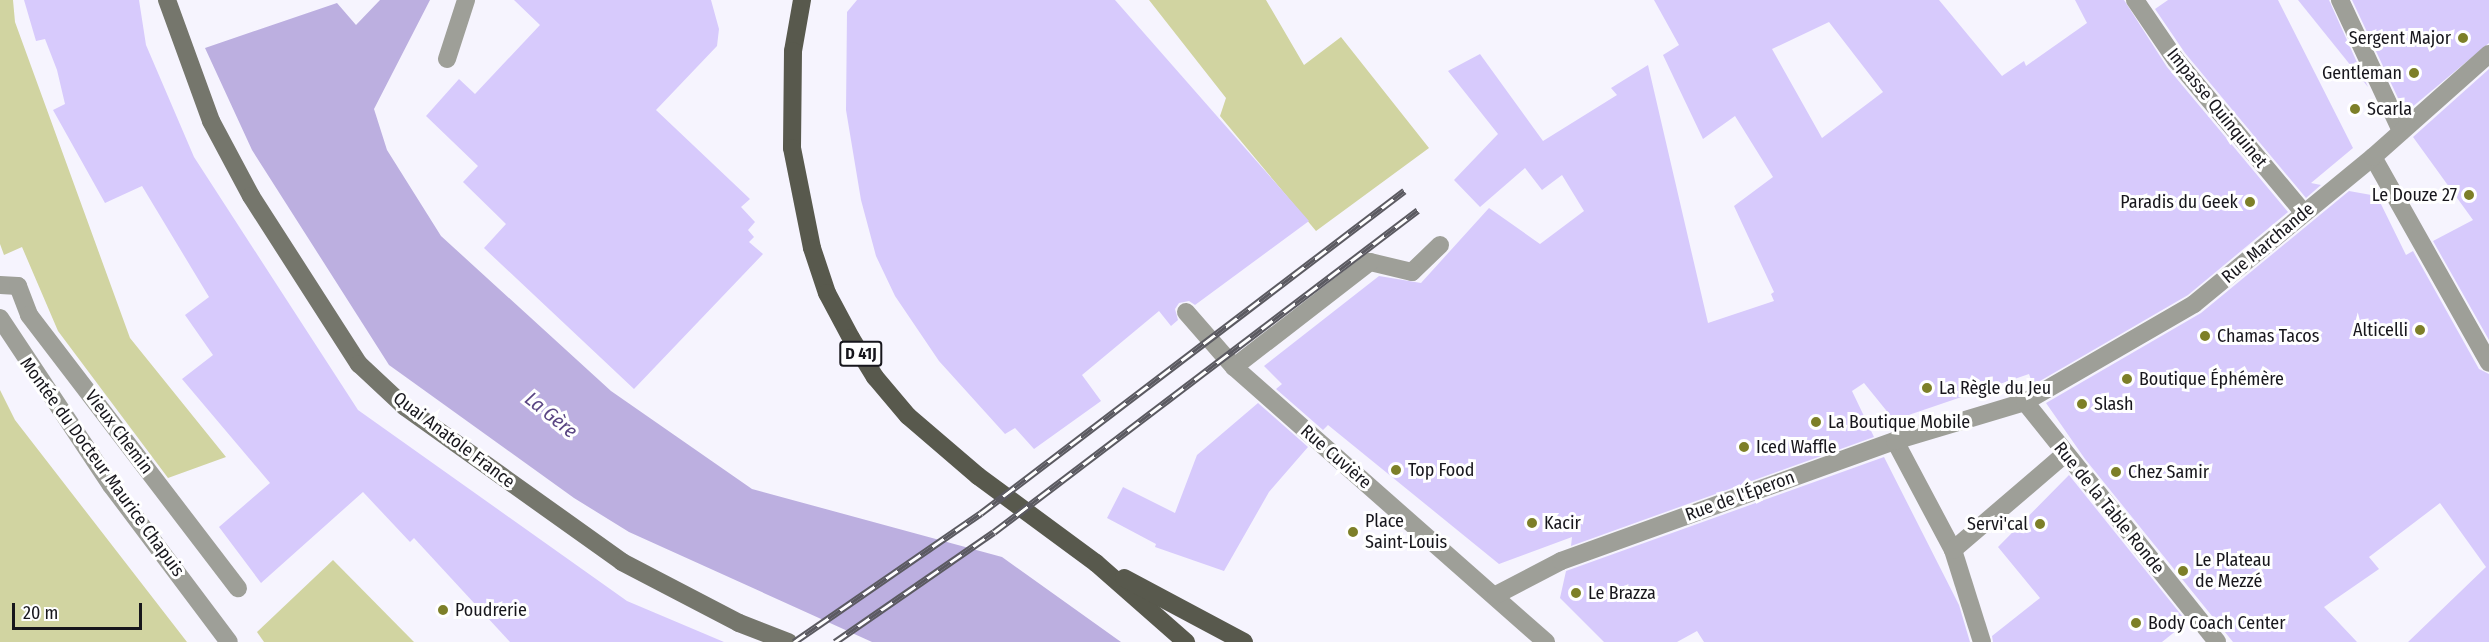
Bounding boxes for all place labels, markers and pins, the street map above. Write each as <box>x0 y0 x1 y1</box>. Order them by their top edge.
place label: Sergent Major <box>2349 27 2451 49</box>
marker: Sergent Major <box>2456 31 2470 45</box>
place label: Gentleman <box>2322 62 2402 84</box>
marker: Gentleman <box>2407 66 2421 80</box>
place label: Scarla <box>2367 98 2412 120</box>
marker: Scarla <box>2348 102 2362 116</box>
place label: Le Douze 27 <box>2372 184 2457 206</box>
marker: Le Douze 27 <box>2462 188 2476 202</box>
place label: Paradis du Geek <box>2120 191 2238 213</box>
marker: Paradis du Geek <box>2243 195 2257 209</box>
place label: Alticelli <box>2353 319 2408 341</box>
marker: Alticelli <box>2413 323 2427 337</box>
place label: Chamas Tacos <box>2217 325 2319 347</box>
marker: Chamas Tacos <box>2198 329 2212 343</box>
place label: Boutique Éphémère <box>2139 368 2284 390</box>
marker: Boutique Éphémère <box>2120 372 2134 386</box>
place label: La Règle du Jeu <box>1939 377 2051 399</box>
marker: La Règle du Jeu <box>1920 381 1934 395</box>
place label: Slash <box>2094 393 2133 415</box>
marker: Slash <box>2075 397 2089 411</box>
place label: La Boutique Mobile <box>1828 411 1970 433</box>
marker: La Boutique Mobile <box>1809 415 1823 429</box>
place label: Iced Waffle <box>1756 436 1837 458</box>
marker: Iced Waffle <box>1737 440 1751 454</box>
place label: Top Food <box>1408 459 1474 481</box>
place label: Chez Samir <box>2128 461 2209 483</box>
marker: Top Food <box>1389 463 1403 477</box>
marker: Chez Samir <box>2109 465 2123 479</box>
place label: Place Saint-Louis <box>1365 511 1447 554</box>
place label: Kacir <box>1544 512 1581 534</box>
place label: Servi'cal <box>1967 513 2028 535</box>
marker: Kacir <box>1525 516 1539 530</box>
marker: Servi'cal <box>2033 517 2047 531</box>
marker: Place Saint-Louis <box>1346 525 1360 539</box>
place label: Le Plateau de Mezzé <box>2195 550 2271 592</box>
marker: Le Plateau de Mezzé <box>2176 564 2190 578</box>
place label: Le Brazza <box>1588 582 1656 604</box>
marker: Le Brazza <box>1569 586 1583 600</box>
place label: Poudrerie <box>455 599 527 621</box>
marker: Poudrerie <box>436 603 450 617</box>
place label: Body Coach Center <box>2148 612 2286 634</box>
marker: Body Coach Center <box>2129 616 2143 630</box>

